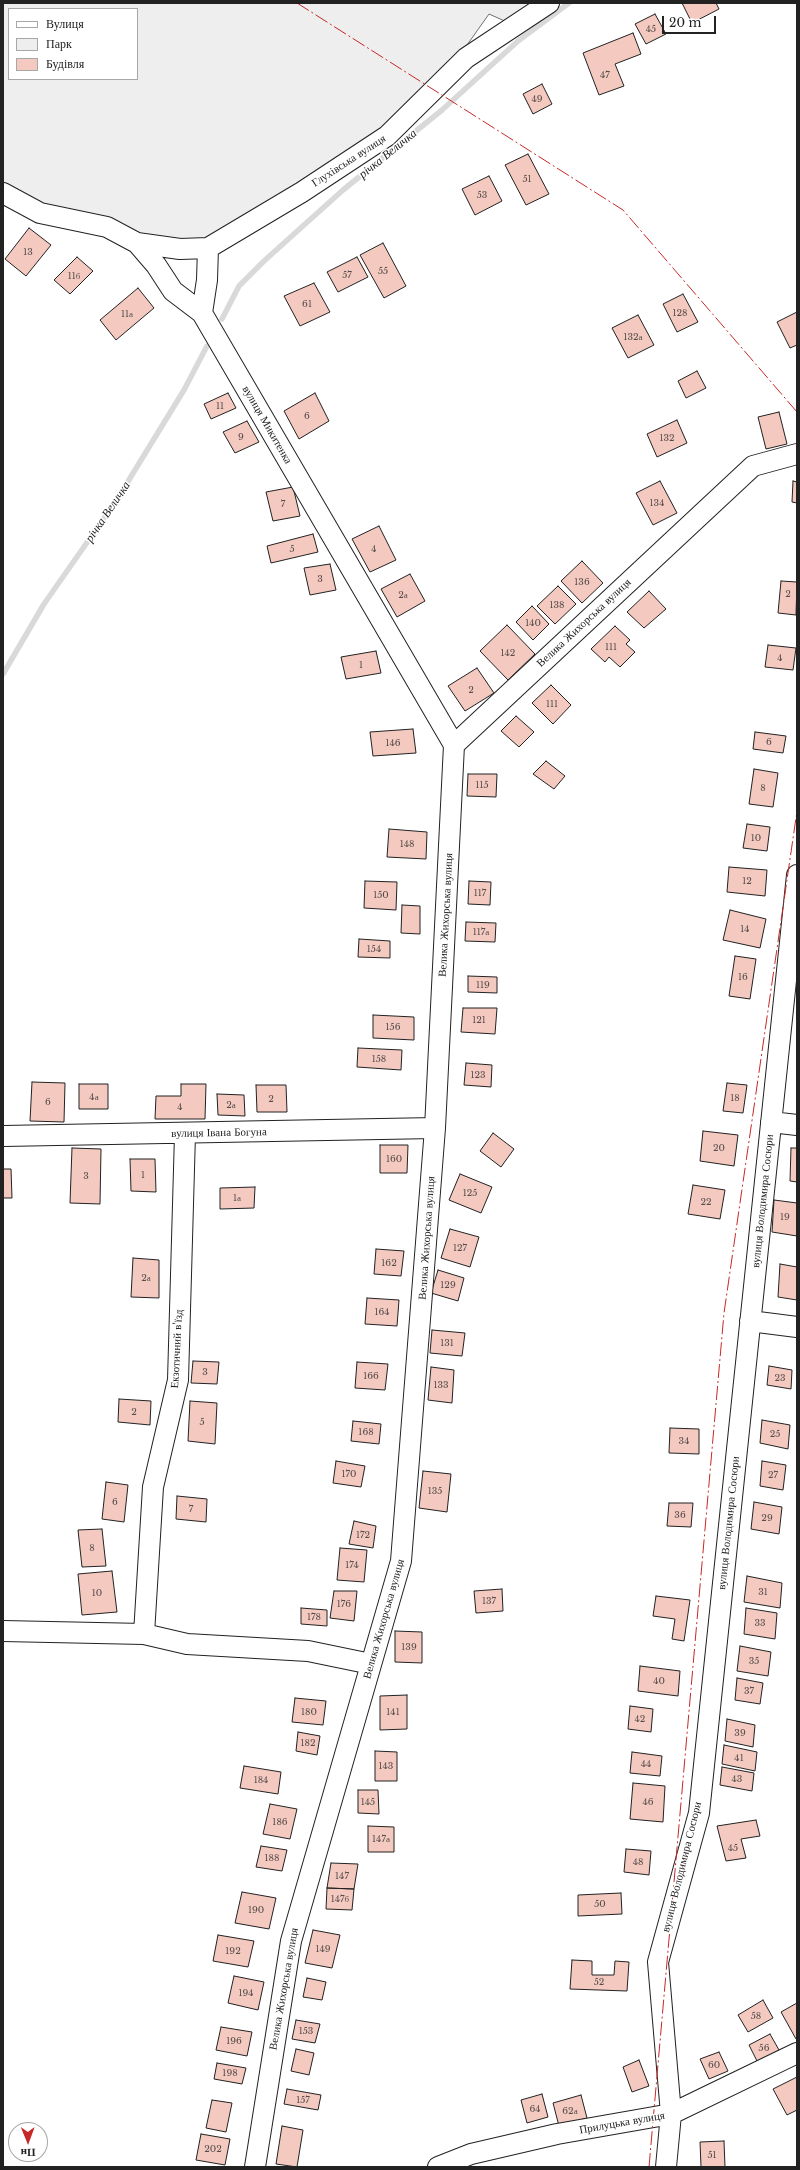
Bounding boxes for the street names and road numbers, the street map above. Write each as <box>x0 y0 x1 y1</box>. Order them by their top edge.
street label: Глухівська вулиця <box>310 132 388 190</box>
street label: вулиця Микитенка <box>239 384 295 466</box>
street label: Велика Жихорська вулиця <box>534 576 634 670</box>
street label: Велика Жихорська вулиця <box>436 853 456 977</box>
street label: вулиця Івана Богуна <box>171 1126 267 1140</box>
street label: вулиця Володимира Сосюри <box>749 1134 777 1268</box>
street label: Велика Жихорська вулиця <box>416 1176 438 1300</box>
street label: Екзотичний в'їзд <box>168 1309 186 1389</box>
street label: вулиця Володимира Сосюри <box>715 1456 743 1590</box>
street label: Велика Жихорська вулиця <box>361 1558 407 1680</box>
street label: вулиця Володимира Сосюри <box>659 1800 705 1934</box>
street label: Велика Жихорська вулиця <box>267 1927 301 2051</box>
street label: Прилуцька вулиця <box>578 2109 666 2137</box>

